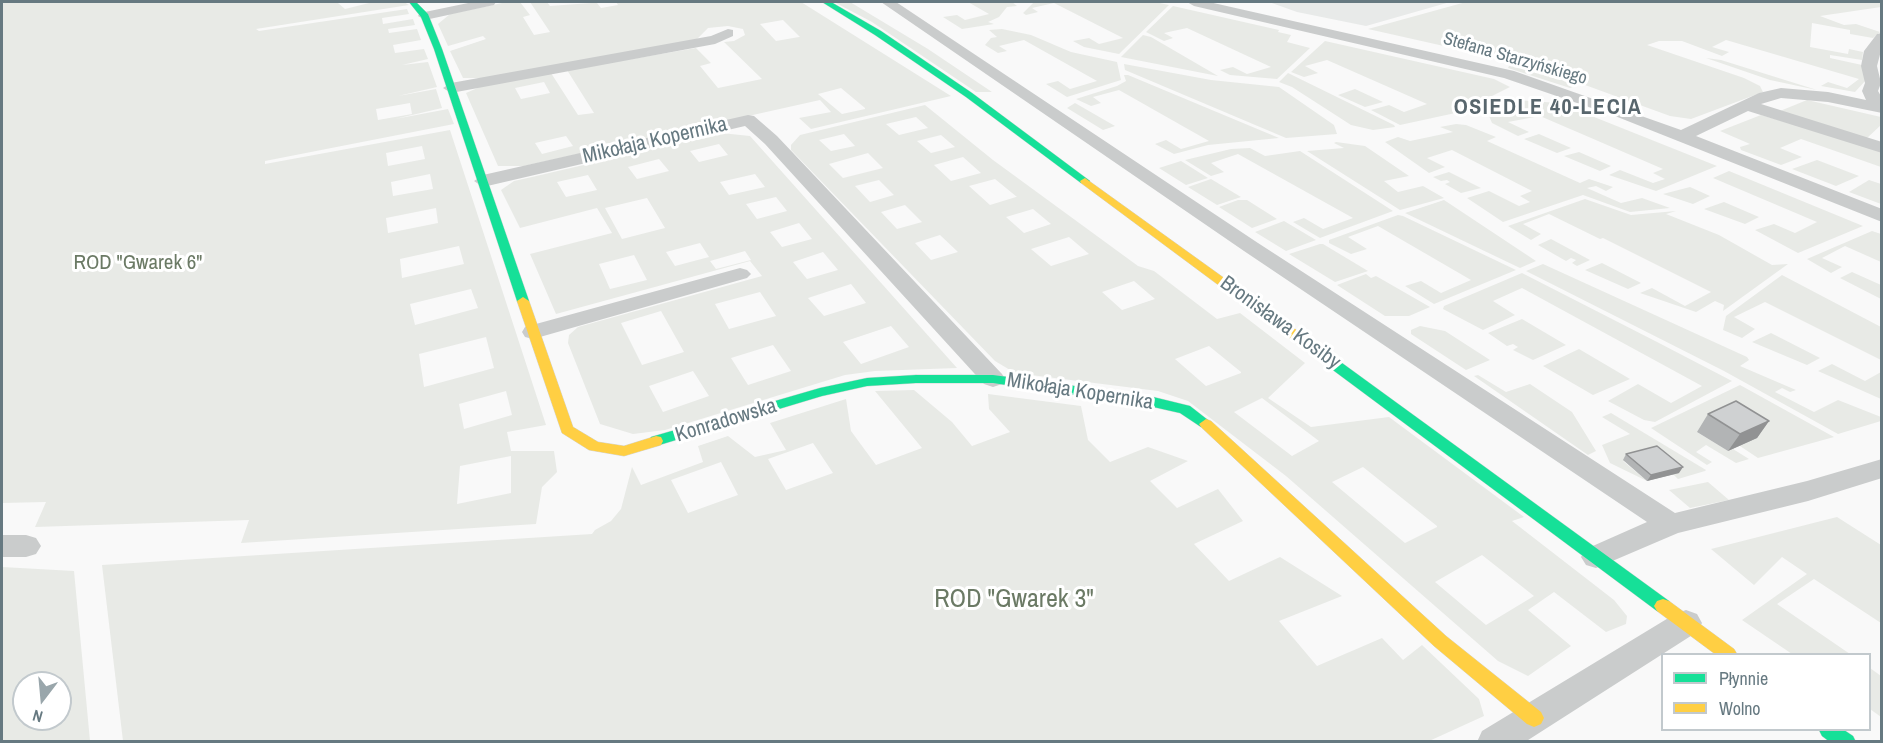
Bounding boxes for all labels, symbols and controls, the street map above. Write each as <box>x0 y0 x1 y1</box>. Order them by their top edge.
street label: Stefana Starzyńskiego <box>1441 28 1589 90</box>
district label: OSIEDLE 40-LECIA <box>1454 95 1642 121</box>
street label: Mikołaja Kopernika <box>580 112 730 170</box>
park label: ROD "Gwarek 6" <box>74 250 202 276</box>
street label: Bronisława Kosiby <box>1215 271 1345 375</box>
street label: Mikołaja Kopernika <box>1005 368 1155 416</box>
street label: Konradowska <box>672 394 780 448</box>
park label: ROD "Gwarek 3" <box>934 584 1094 616</box>
legend <box>1661 653 1871 731</box>
text: Płynnie <box>1719 666 1768 691</box>
north arrow <box>12 671 72 731</box>
text: Wolno <box>1719 696 1761 721</box>
text: N <box>30 705 45 728</box>

